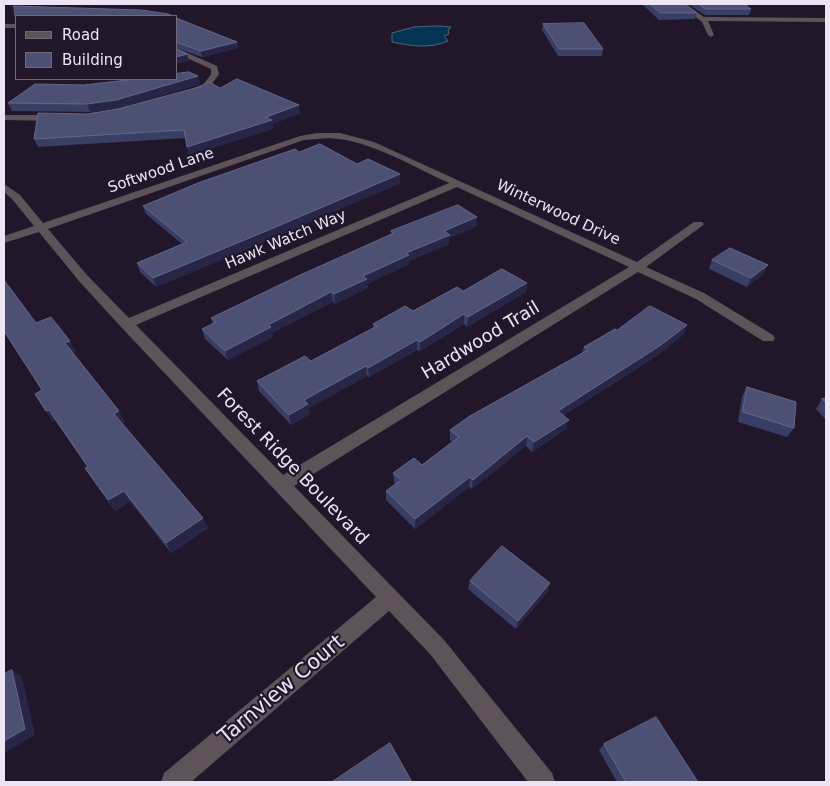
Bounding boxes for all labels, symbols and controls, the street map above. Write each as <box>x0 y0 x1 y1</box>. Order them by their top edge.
legend <box>15 15 178 80</box>
text: Road <box>62 26 100 44</box>
text: Building <box>62 51 123 69</box>
street label: Softwood Lane <box>106 144 216 198</box>
street label: Winterwood Drive <box>493 176 623 250</box>
street label: Hawk Watch Way <box>223 206 349 274</box>
street label: Hardwood Trail <box>418 297 544 385</box>
street label: Forest Ridge Boulevard <box>212 384 372 550</box>
street label: Tarnview Court <box>214 630 350 750</box>

